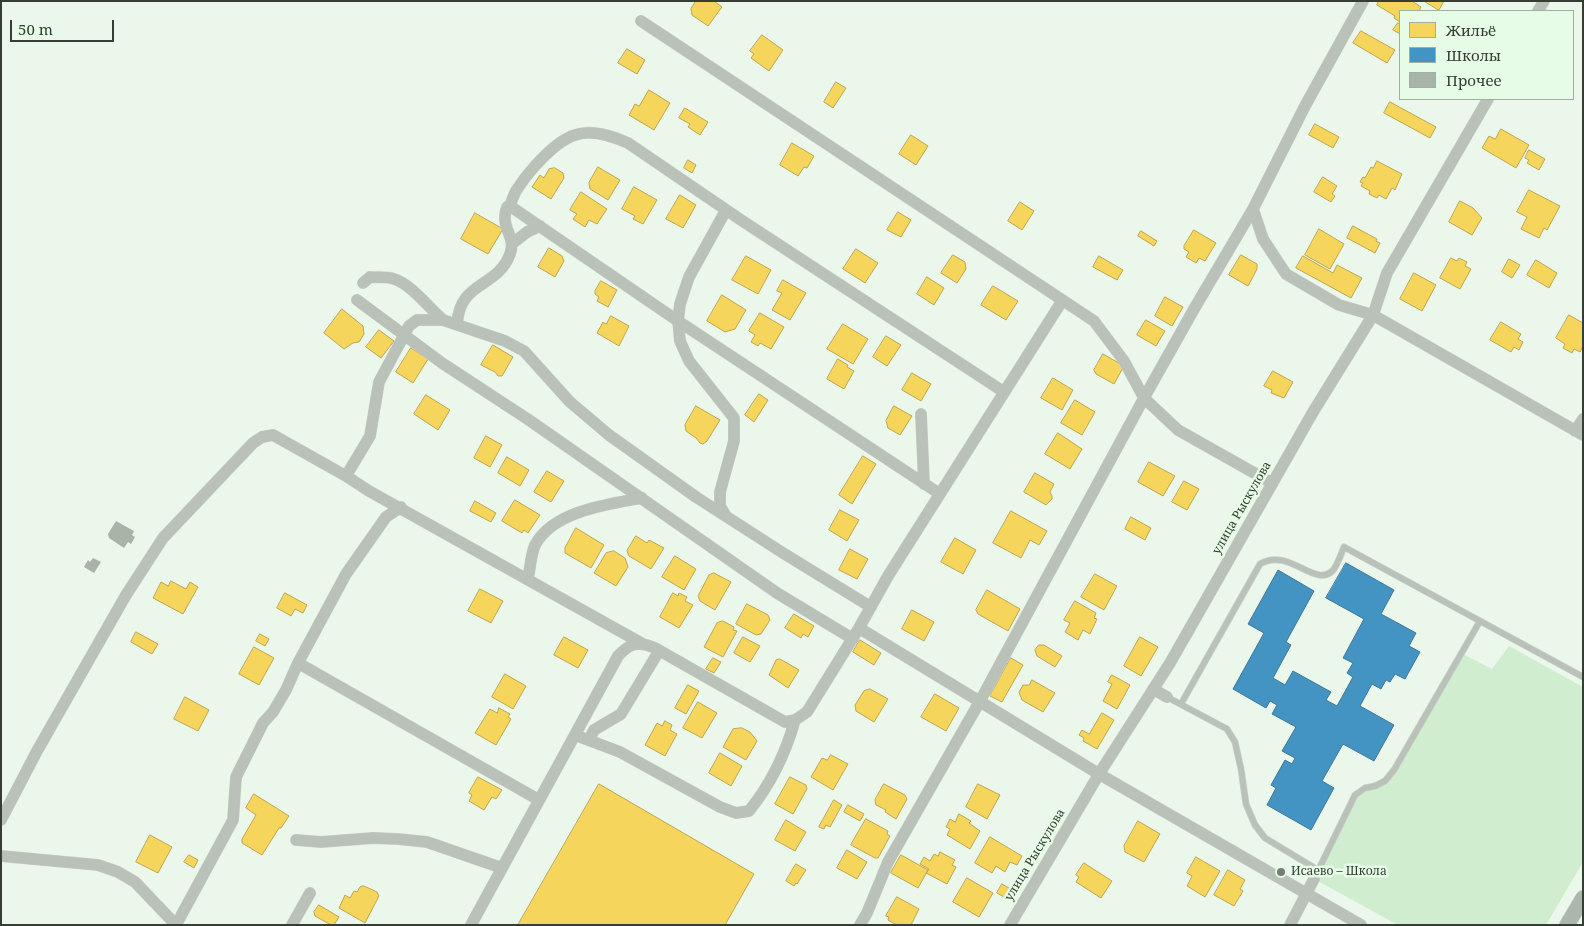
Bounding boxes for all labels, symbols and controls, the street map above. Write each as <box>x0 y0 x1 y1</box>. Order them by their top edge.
scale bar <box>12 10 116 42</box>
legend <box>1399 10 1574 100</box>
text: 50 m <box>18 19 53 39</box>
text: Жильё <box>1446 20 1496 40</box>
text: Школы <box>1446 45 1501 65</box>
text: Прочее <box>1446 70 1502 90</box>
street label: улица Рыскулова <box>1210 459 1274 557</box>
street label: улица Рыскулова <box>1002 806 1068 904</box>
place label: Исаево – Школа <box>1291 865 1387 879</box>
marker: Исаево – Школа <box>1275 866 1287 878</box>

